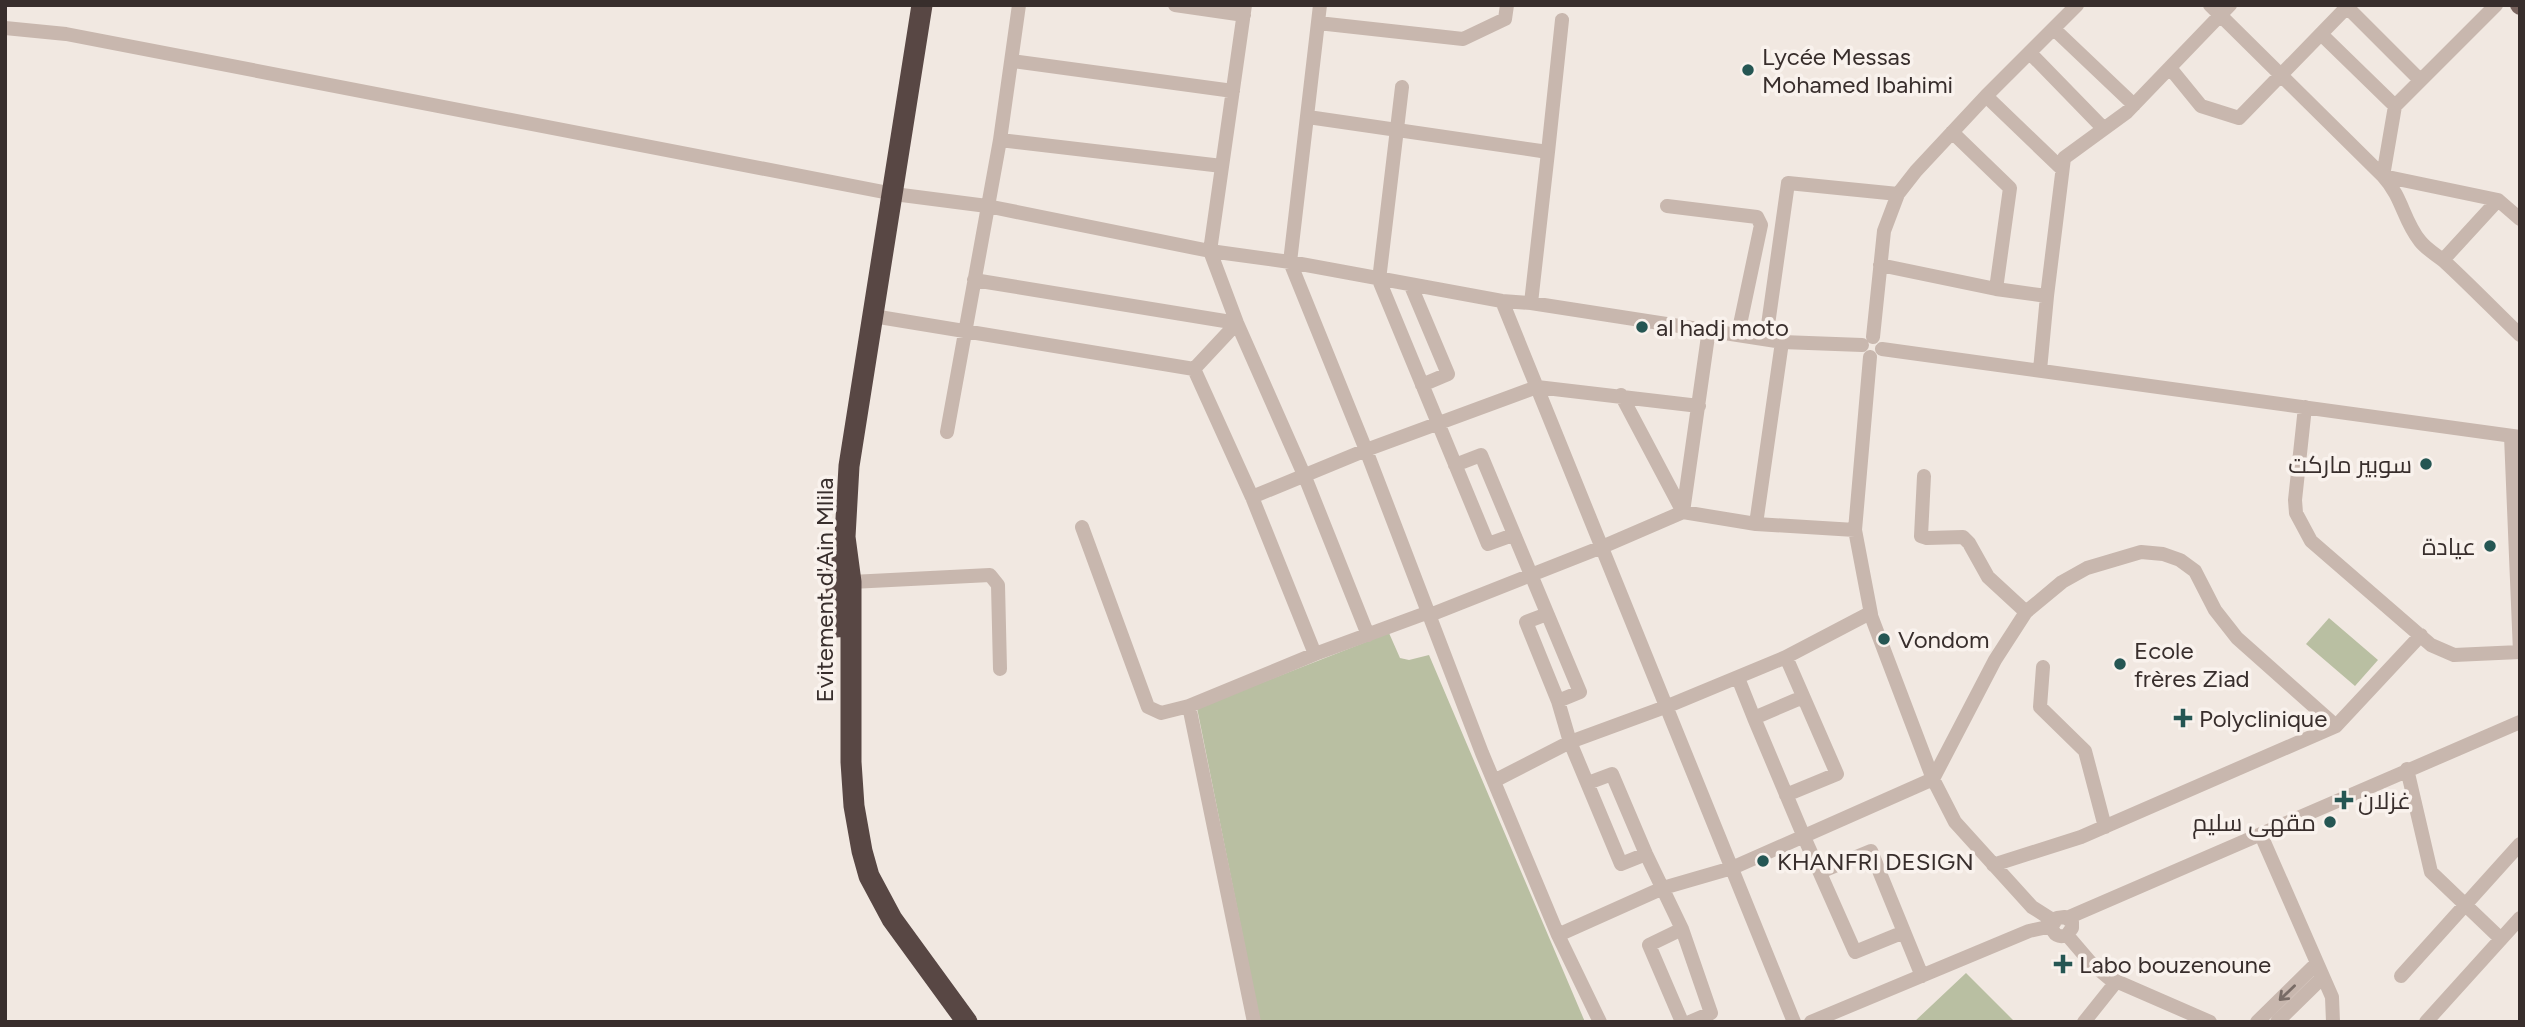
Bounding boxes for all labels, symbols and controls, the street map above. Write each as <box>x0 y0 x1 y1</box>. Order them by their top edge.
place label: Lycée Messas Mohamed Ibahimi <box>1762 42 1953 99</box>
marker: Lycée Messas Mohamed Ibahimi <box>1740 62 1756 78</box>
place label: al hadj moto <box>1656 313 1789 342</box>
marker: al hadj moto <box>1634 319 1650 335</box>
place label: سوبير ماركت <box>2288 450 2412 479</box>
marker: سوبير ماركت <box>2418 456 2434 472</box>
street label: Evitement d'Ain Mlila <box>810 478 839 702</box>
place label: عيادة <box>2422 532 2476 561</box>
marker: عيادة <box>2482 538 2498 554</box>
place label: Vondom <box>1898 625 1989 654</box>
marker: Vondom <box>1876 631 1892 647</box>
place label: Ecole frères Ziad <box>2134 636 2250 693</box>
marker: Ecole frères Ziad <box>2112 656 2128 672</box>
place label: Polyclinique <box>2199 704 2327 733</box>
marker: Polyclinique <box>2173 708 2193 728</box>
place label: غزلان <box>2358 786 2411 815</box>
marker: غزلان <box>2336 792 2352 808</box>
place label: مقهى سليم <box>2192 808 2316 839</box>
marker: مقهى سليم <box>2322 814 2338 830</box>
place label: KHANFRI DESIGN <box>1777 847 1974 876</box>
marker: KHANFRI DESIGN <box>1755 853 1771 869</box>
place label: Labo bouzenoune <box>2079 950 2271 979</box>
marker: Labo bouzenoune <box>2053 954 2073 974</box>
one-way arrow <box>2278 984 2295 1001</box>

